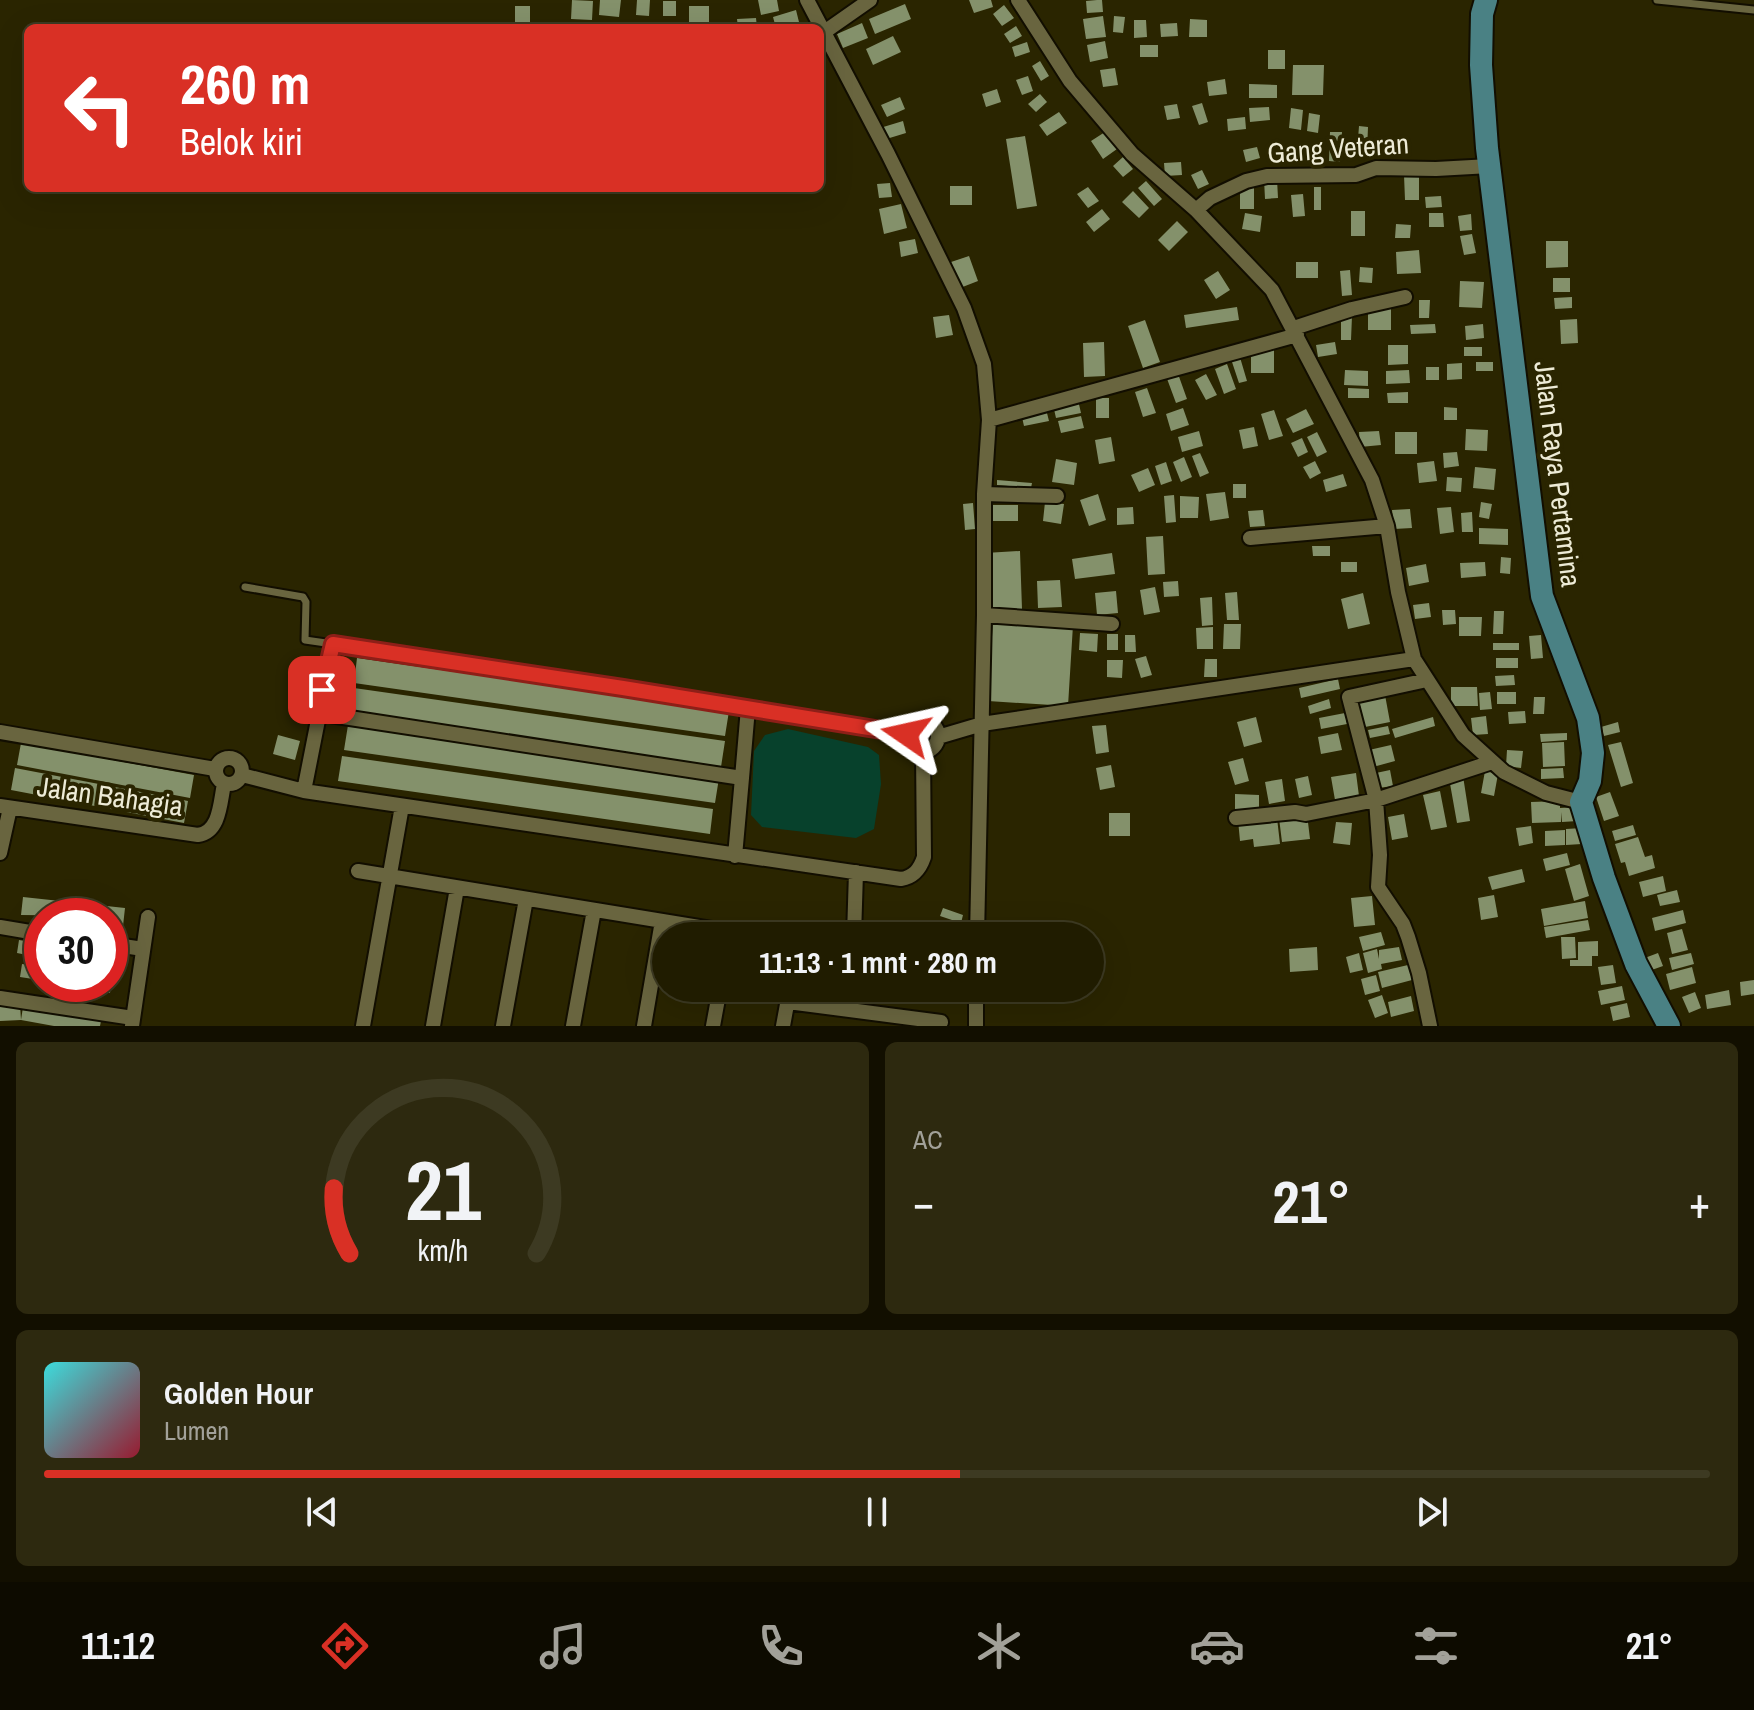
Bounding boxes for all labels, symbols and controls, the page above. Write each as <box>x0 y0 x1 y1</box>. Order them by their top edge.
text: 260 m <box>180 46 310 121</box>
icon: left <box>48 56 152 160</box>
text: Belok kiri <box>180 118 303 166</box>
street label: Gang Veteran <box>1266 124 1410 172</box>
street label: Jalan Raya Pertamina <box>1525 359 1591 589</box>
pin <box>288 656 356 724</box>
icon: arrive <box>300 668 344 712</box>
position arrow <box>864 692 948 776</box>
street label: Jalan Bahagia <box>35 767 186 825</box>
speed limit sign: 30 <box>24 898 128 1002</box>
text: 11:13 · 1 mnt · 280 m <box>759 942 997 982</box>
text: AC <box>913 1122 943 1157</box>
text: 21 <box>405 1134 480 1246</box>
text: 21° <box>1272 1161 1351 1242</box>
text: − <box>913 1172 934 1232</box>
text: + <box>1689 1172 1710 1232</box>
text: km/h <box>417 1231 468 1270</box>
text: Golden Hour <box>164 1373 313 1413</box>
text: Lumen <box>164 1413 229 1448</box>
icon: previous <box>300 1490 344 1534</box>
icon: pause <box>855 1490 899 1534</box>
icon: next <box>1410 1490 1454 1534</box>
icon: directions <box>317 1618 373 1674</box>
icon: music <box>535 1618 591 1674</box>
icon: phone <box>753 1618 809 1674</box>
icon: climate <box>971 1618 1027 1674</box>
icon: car <box>1189 1618 1245 1674</box>
icon: filters <box>1408 1618 1464 1674</box>
text: 11:12 <box>81 1622 155 1670</box>
text: 21° <box>1626 1622 1673 1670</box>

